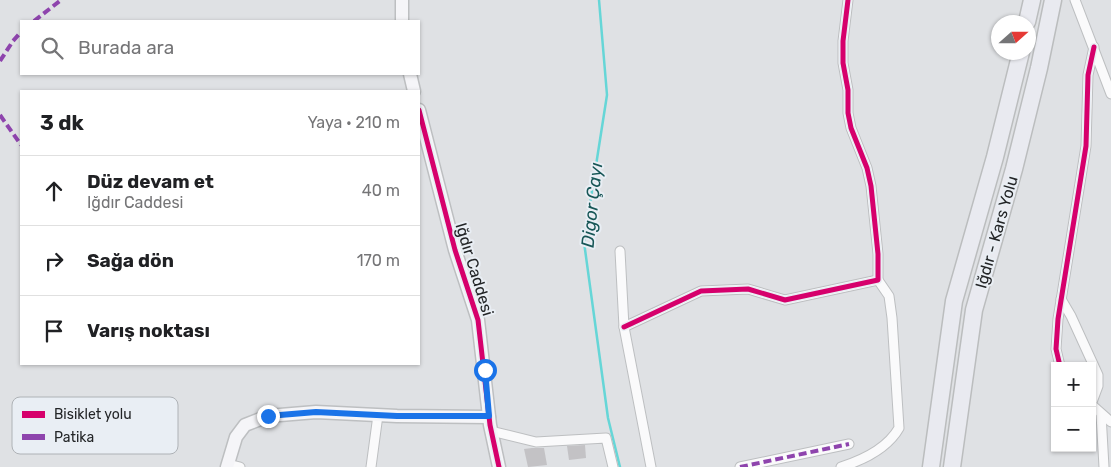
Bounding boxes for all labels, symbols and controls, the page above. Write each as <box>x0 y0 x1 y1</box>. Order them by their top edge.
north arrow <box>991 15 1036 60</box>
search box <box>20 20 420 75</box>
icon: search <box>38 34 66 62</box>
text: Burada ara <box>78 36 174 59</box>
text: 3 dk <box>40 110 84 135</box>
text: Yaya · 210 m <box>308 113 400 132</box>
water label: Digor Çayı <box>577 161 607 249</box>
text: Düz devam et <box>87 170 214 193</box>
street label: Iğdır - Kars Yolu <box>971 174 1022 291</box>
icon: ahead <box>40 177 68 205</box>
text: 40 m <box>362 181 400 200</box>
text: Iğdır Caddesi <box>87 193 183 212</box>
street label: Iğdır Caddesi <box>451 220 498 318</box>
icon: right <box>40 247 68 275</box>
text: Sağa dön <box>87 249 174 272</box>
text: 170 m <box>357 251 400 270</box>
icon: arrive <box>40 317 68 345</box>
text: Varış noktası <box>87 319 210 342</box>
route start <box>474 359 497 382</box>
map controls <box>1051 362 1096 452</box>
button: + <box>1051 362 1096 407</box>
legend <box>12 397 178 454</box>
route end <box>257 405 280 428</box>
text: Bisiklet yolu <box>54 406 132 423</box>
button: − <box>1051 407 1096 452</box>
text: Patika <box>54 429 94 446</box>

